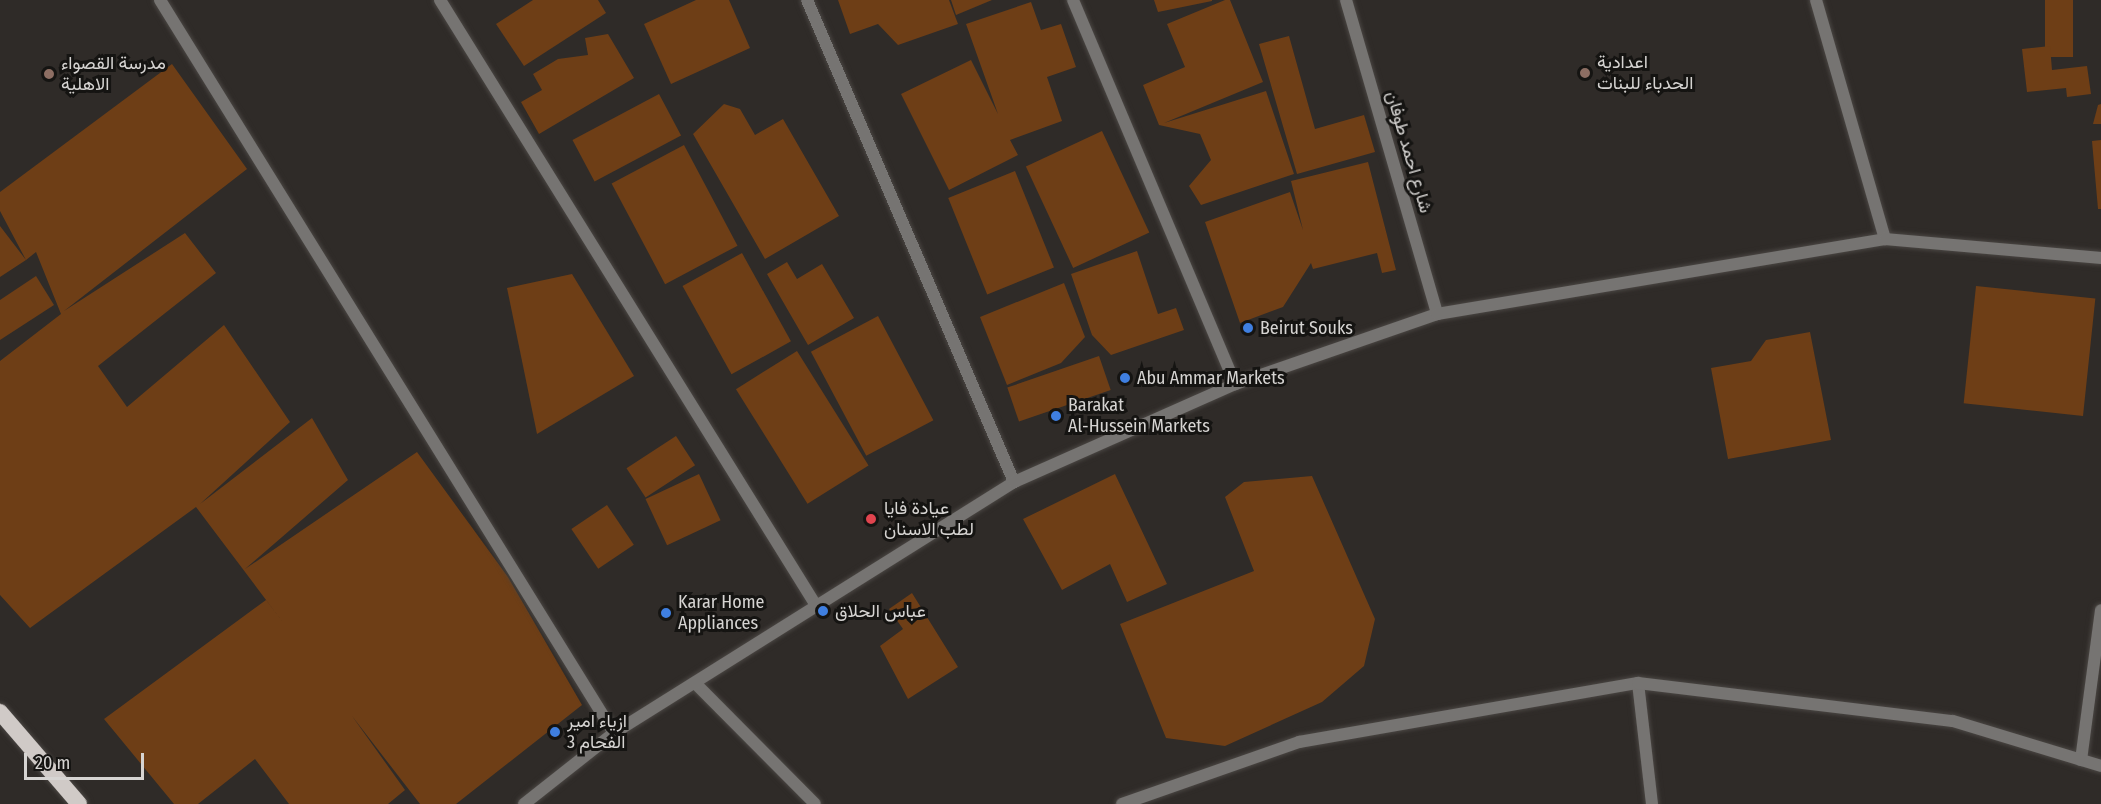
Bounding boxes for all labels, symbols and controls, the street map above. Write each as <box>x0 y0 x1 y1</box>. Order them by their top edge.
place label: اعدادية الحدباء للبنات <box>1597 52 1693 94</box>
place label: مدرسة القصواء الاهلية <box>61 53 166 96</box>
marker: اعدادية الحدباء للبنات <box>1578 66 1592 80</box>
marker: مدرسة القصواء الاهلية <box>42 67 56 81</box>
street label: شارع احمد طوفان <box>1381 89 1437 215</box>
place label: Beirut Souks <box>1260 317 1353 339</box>
marker: Beirut Souks <box>1241 321 1255 335</box>
place label: Abu Ammar Markets <box>1137 367 1285 389</box>
marker: Abu Ammar Markets <box>1118 371 1132 385</box>
place label: Barakat Al-Hussein Markets <box>1068 395 1210 438</box>
marker: Barakat Al-Hussein Markets <box>1049 409 1063 423</box>
place label: عيادة فايا لطب الاسنان <box>884 498 974 540</box>
marker: عيادة فايا لطب الاسنان <box>862 510 880 528</box>
place label: Karar Home Appliances <box>678 592 764 634</box>
place label: عباس الحلاق <box>835 600 926 622</box>
marker: عباس الحلاق <box>816 604 830 618</box>
marker: Karar Home Appliances <box>659 606 673 620</box>
place label: ازياء امير الفحام 3 <box>567 711 627 754</box>
marker: ازياء امير الفحام 3 <box>548 725 562 739</box>
scale bar <box>27 741 147 779</box>
text: 20 m <box>35 752 70 774</box>

